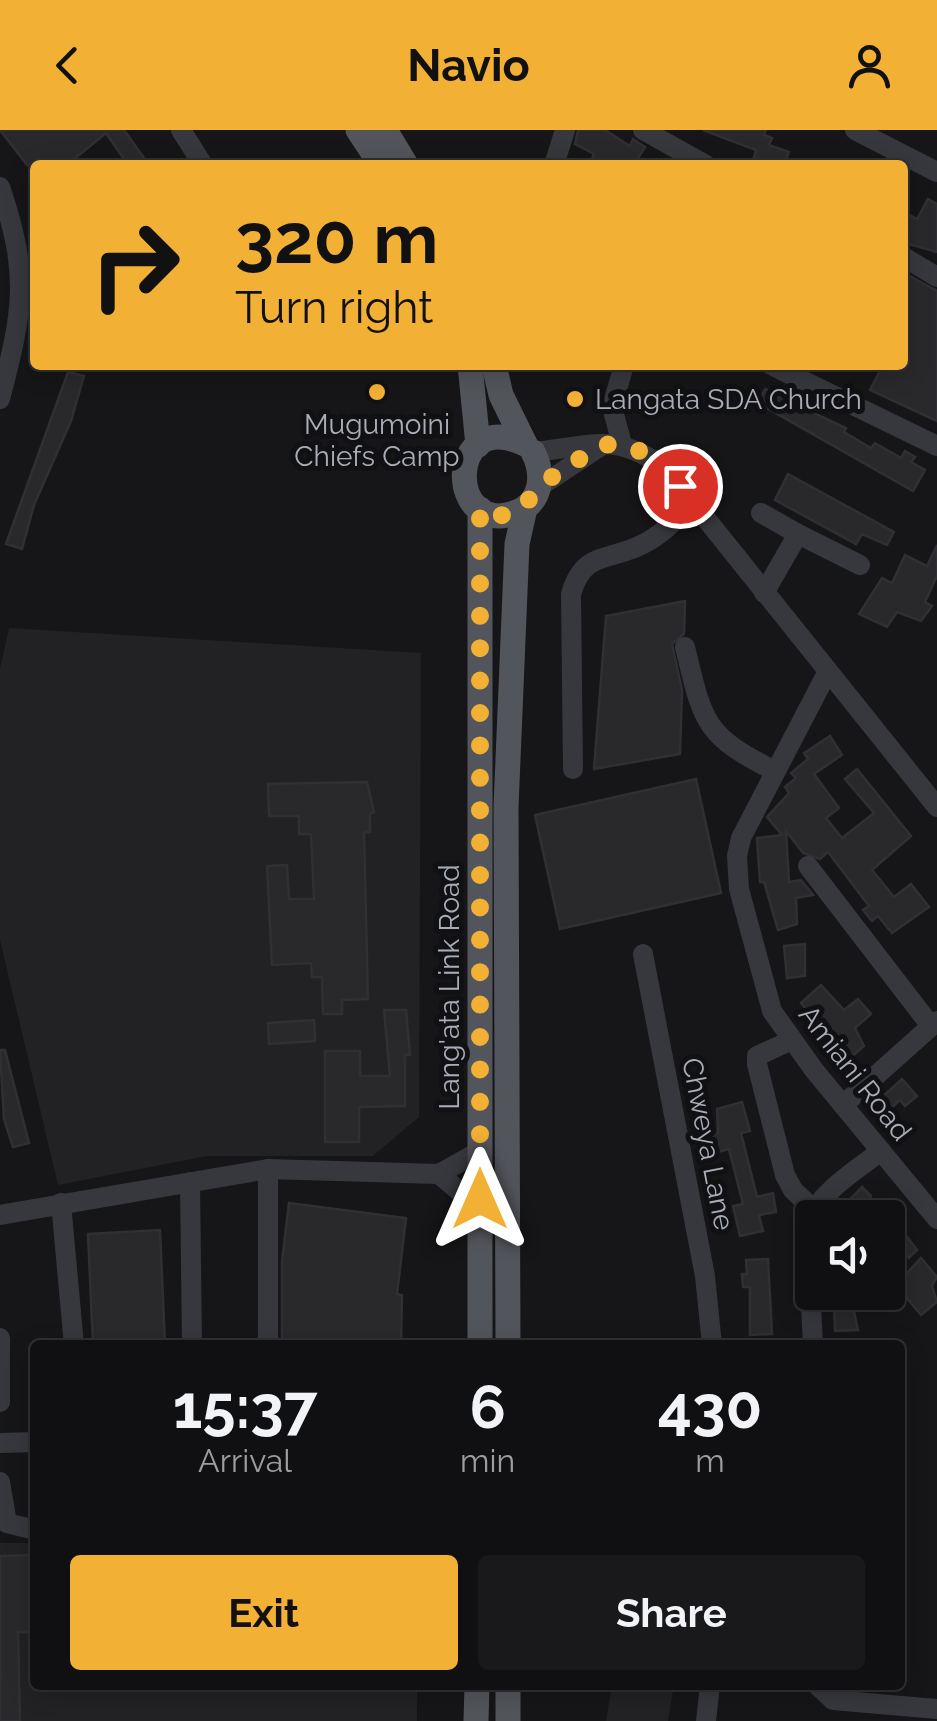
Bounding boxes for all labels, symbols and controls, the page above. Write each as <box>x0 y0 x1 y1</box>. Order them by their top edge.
icon: back <box>40 38 95 93</box>
icon: person <box>842 38 897 93</box>
text: Navio <box>407 39 530 92</box>
text: 320 m <box>235 197 439 279</box>
icon: right <box>70 200 200 330</box>
text: Turn right <box>235 281 433 334</box>
marker: Mugumoini Chiefs Camp <box>366 381 388 403</box>
place label: Langata SDA Church <box>595 383 862 416</box>
marker: Langata SDA Church <box>564 388 586 410</box>
place label: Mugumoini Chiefs Camp <box>294 408 460 473</box>
pin <box>638 444 723 529</box>
icon: arrive <box>653 459 708 514</box>
street label: Lang'ata Link Road <box>433 864 466 1110</box>
street label: Amiani Road <box>792 999 918 1147</box>
street label: Chweya Lane <box>675 1055 741 1233</box>
position arrow <box>428 1147 532 1251</box>
map controls <box>795 1200 905 1310</box>
button: sound <box>795 1200 905 1310</box>
text: 15:37 <box>173 1372 317 1442</box>
text: 6 <box>469 1372 506 1442</box>
text: 430 <box>658 1372 762 1442</box>
text: Arrival <box>198 1442 292 1479</box>
text: min <box>460 1442 515 1479</box>
text: m <box>695 1442 725 1479</box>
button: Exit <box>70 1555 458 1670</box>
button: Share <box>478 1555 865 1670</box>

